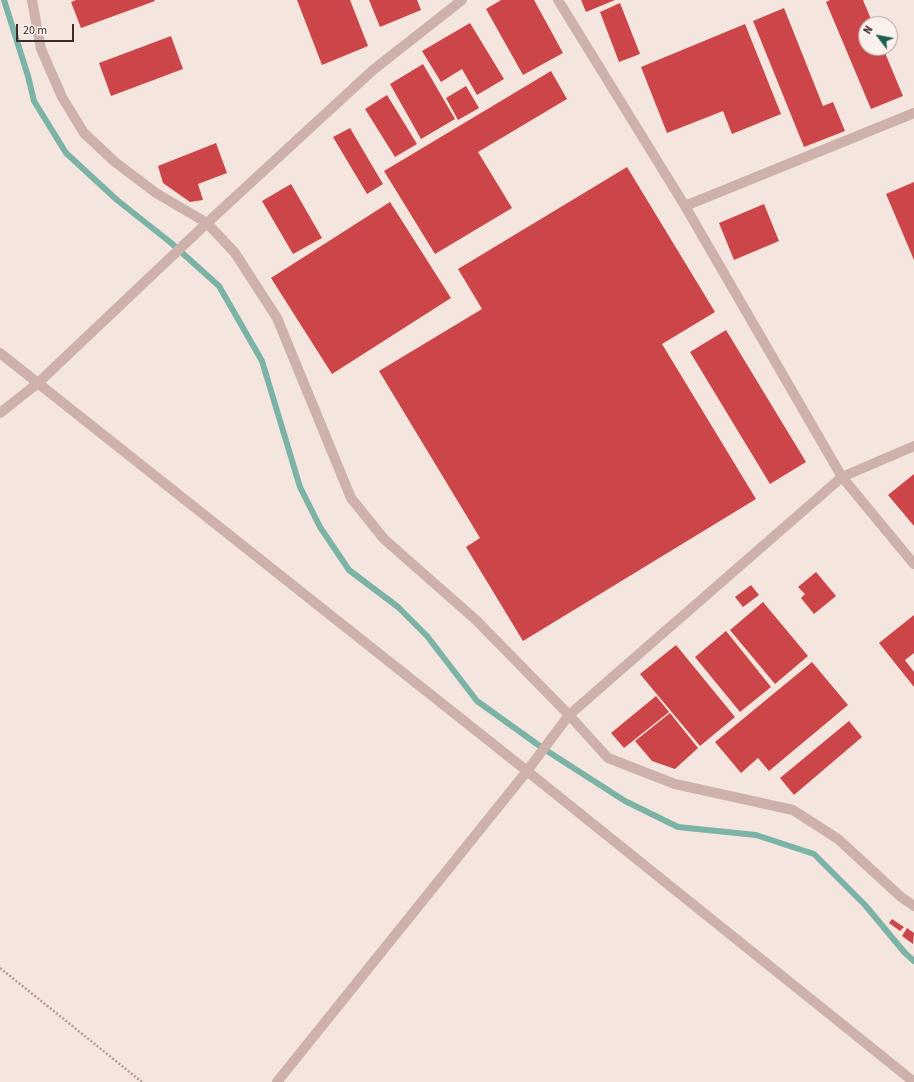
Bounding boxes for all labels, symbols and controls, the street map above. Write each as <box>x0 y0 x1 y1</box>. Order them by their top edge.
scale bar <box>18 16 76 42</box>
north arrow <box>858 16 898 56</box>
text: 20 m <box>23 22 47 39</box>
text: N <box>860 23 877 37</box>

